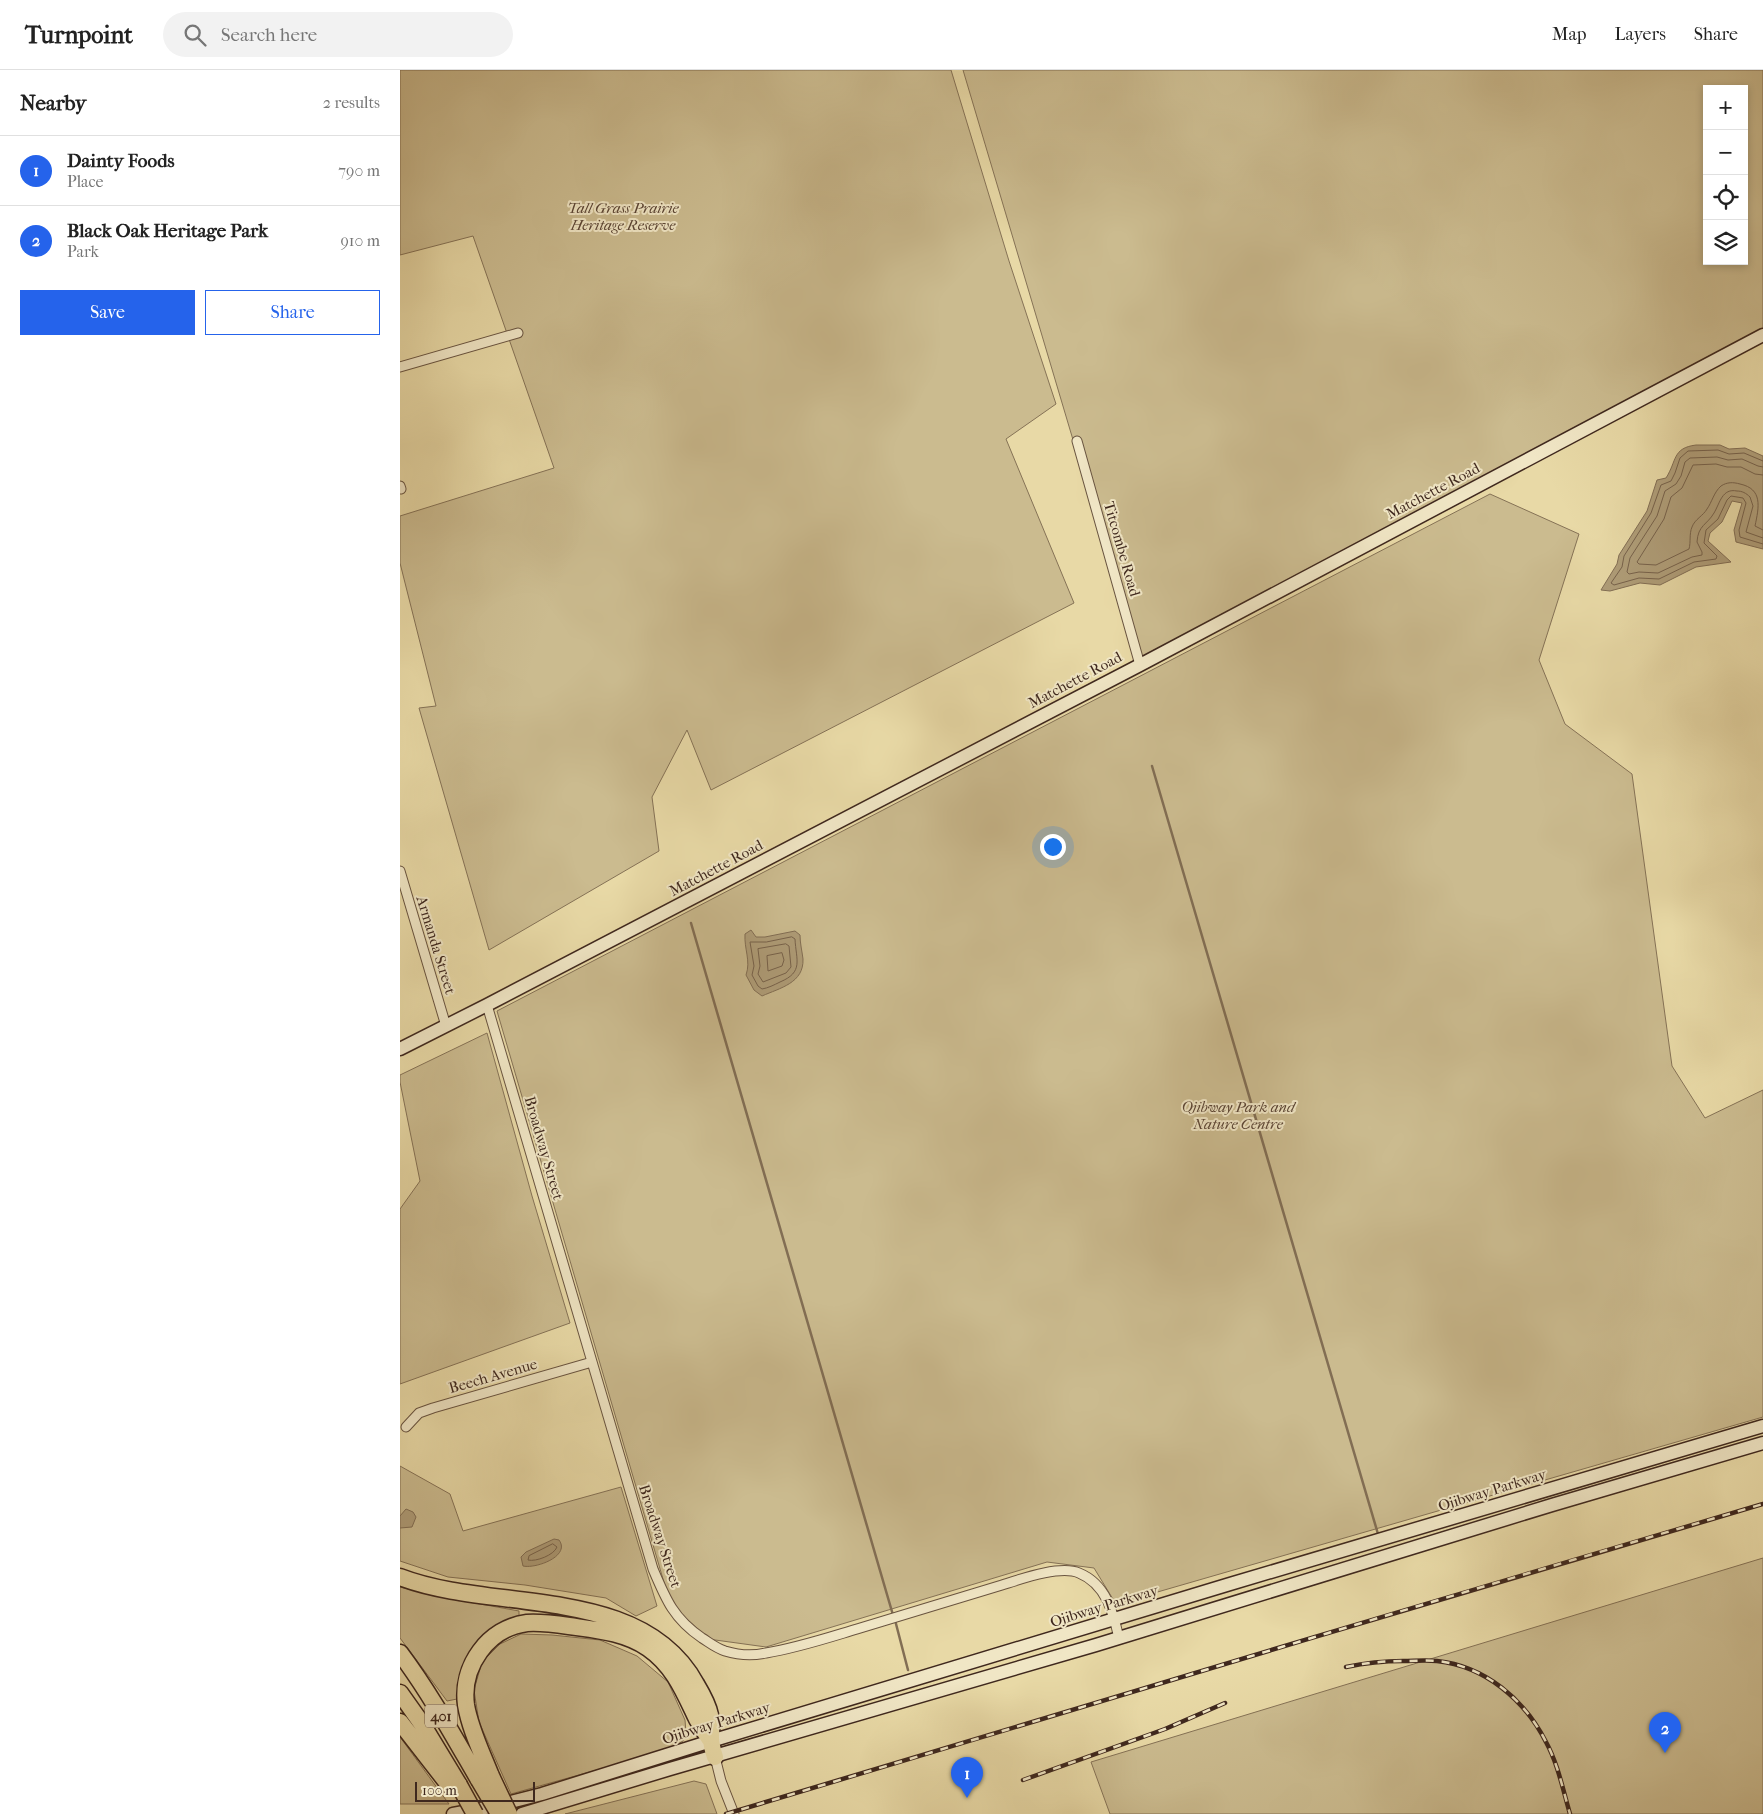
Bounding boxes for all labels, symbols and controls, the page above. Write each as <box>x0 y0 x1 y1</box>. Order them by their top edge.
search box <box>163 12 513 57</box>
text: Turnpoint <box>25 21 133 49</box>
icon: search <box>181 21 209 49</box>
text: Search here <box>221 24 317 46</box>
text: Map <box>1552 24 1586 45</box>
text: Layers <box>1614 24 1666 45</box>
text: Share <box>1694 24 1738 45</box>
map controls <box>1703 85 1748 265</box>
button: + <box>1703 85 1748 130</box>
text: Nearby <box>20 91 86 115</box>
text: 2 results <box>323 93 380 112</box>
button: − <box>1703 130 1748 175</box>
text: Dainty Foods <box>67 150 175 172</box>
text: 1 <box>33 161 39 180</box>
text: 790 m <box>338 161 380 180</box>
text: Place <box>67 172 103 191</box>
button: locate <box>1703 175 1748 220</box>
park label: Tall Grass Prairie Heritage Reserve <box>567 199 680 234</box>
text: Black Oak Heritage Park <box>67 220 268 242</box>
button: layers <box>1703 220 1748 265</box>
text: 2 <box>32 231 40 250</box>
text: 910 m <box>340 231 380 250</box>
text: Park <box>67 242 99 261</box>
button: Save <box>20 290 195 335</box>
button: Share <box>205 290 380 335</box>
street label: Matchette Road <box>1383 458 1483 523</box>
street label: Titcombe Road <box>1100 499 1144 599</box>
street label: Matchette Road <box>1025 647 1125 712</box>
your location <box>1040 834 1066 860</box>
street label: Matchette Road <box>666 835 766 900</box>
street label: Armanda Street <box>412 893 460 997</box>
street label: Broadway Street <box>521 1094 568 1203</box>
park label: Ojibway Park and Nature Centre <box>1181 1098 1297 1133</box>
street label: Beech Avenue <box>447 1355 540 1397</box>
street label: Ojibway Parkway <box>1436 1465 1549 1515</box>
street label: Broadway Street <box>635 1482 685 1590</box>
street label: Ojibway Parkway <box>1048 1581 1161 1631</box>
street label: Ojibway Parkway <box>660 1698 773 1748</box>
road number: 401 <box>425 1704 457 1728</box>
pin: 2 <box>1649 1712 1681 1753</box>
pin: 1 <box>951 1757 983 1798</box>
scale bar <box>415 1779 535 1802</box>
text: 100 m <box>422 1782 457 1799</box>

